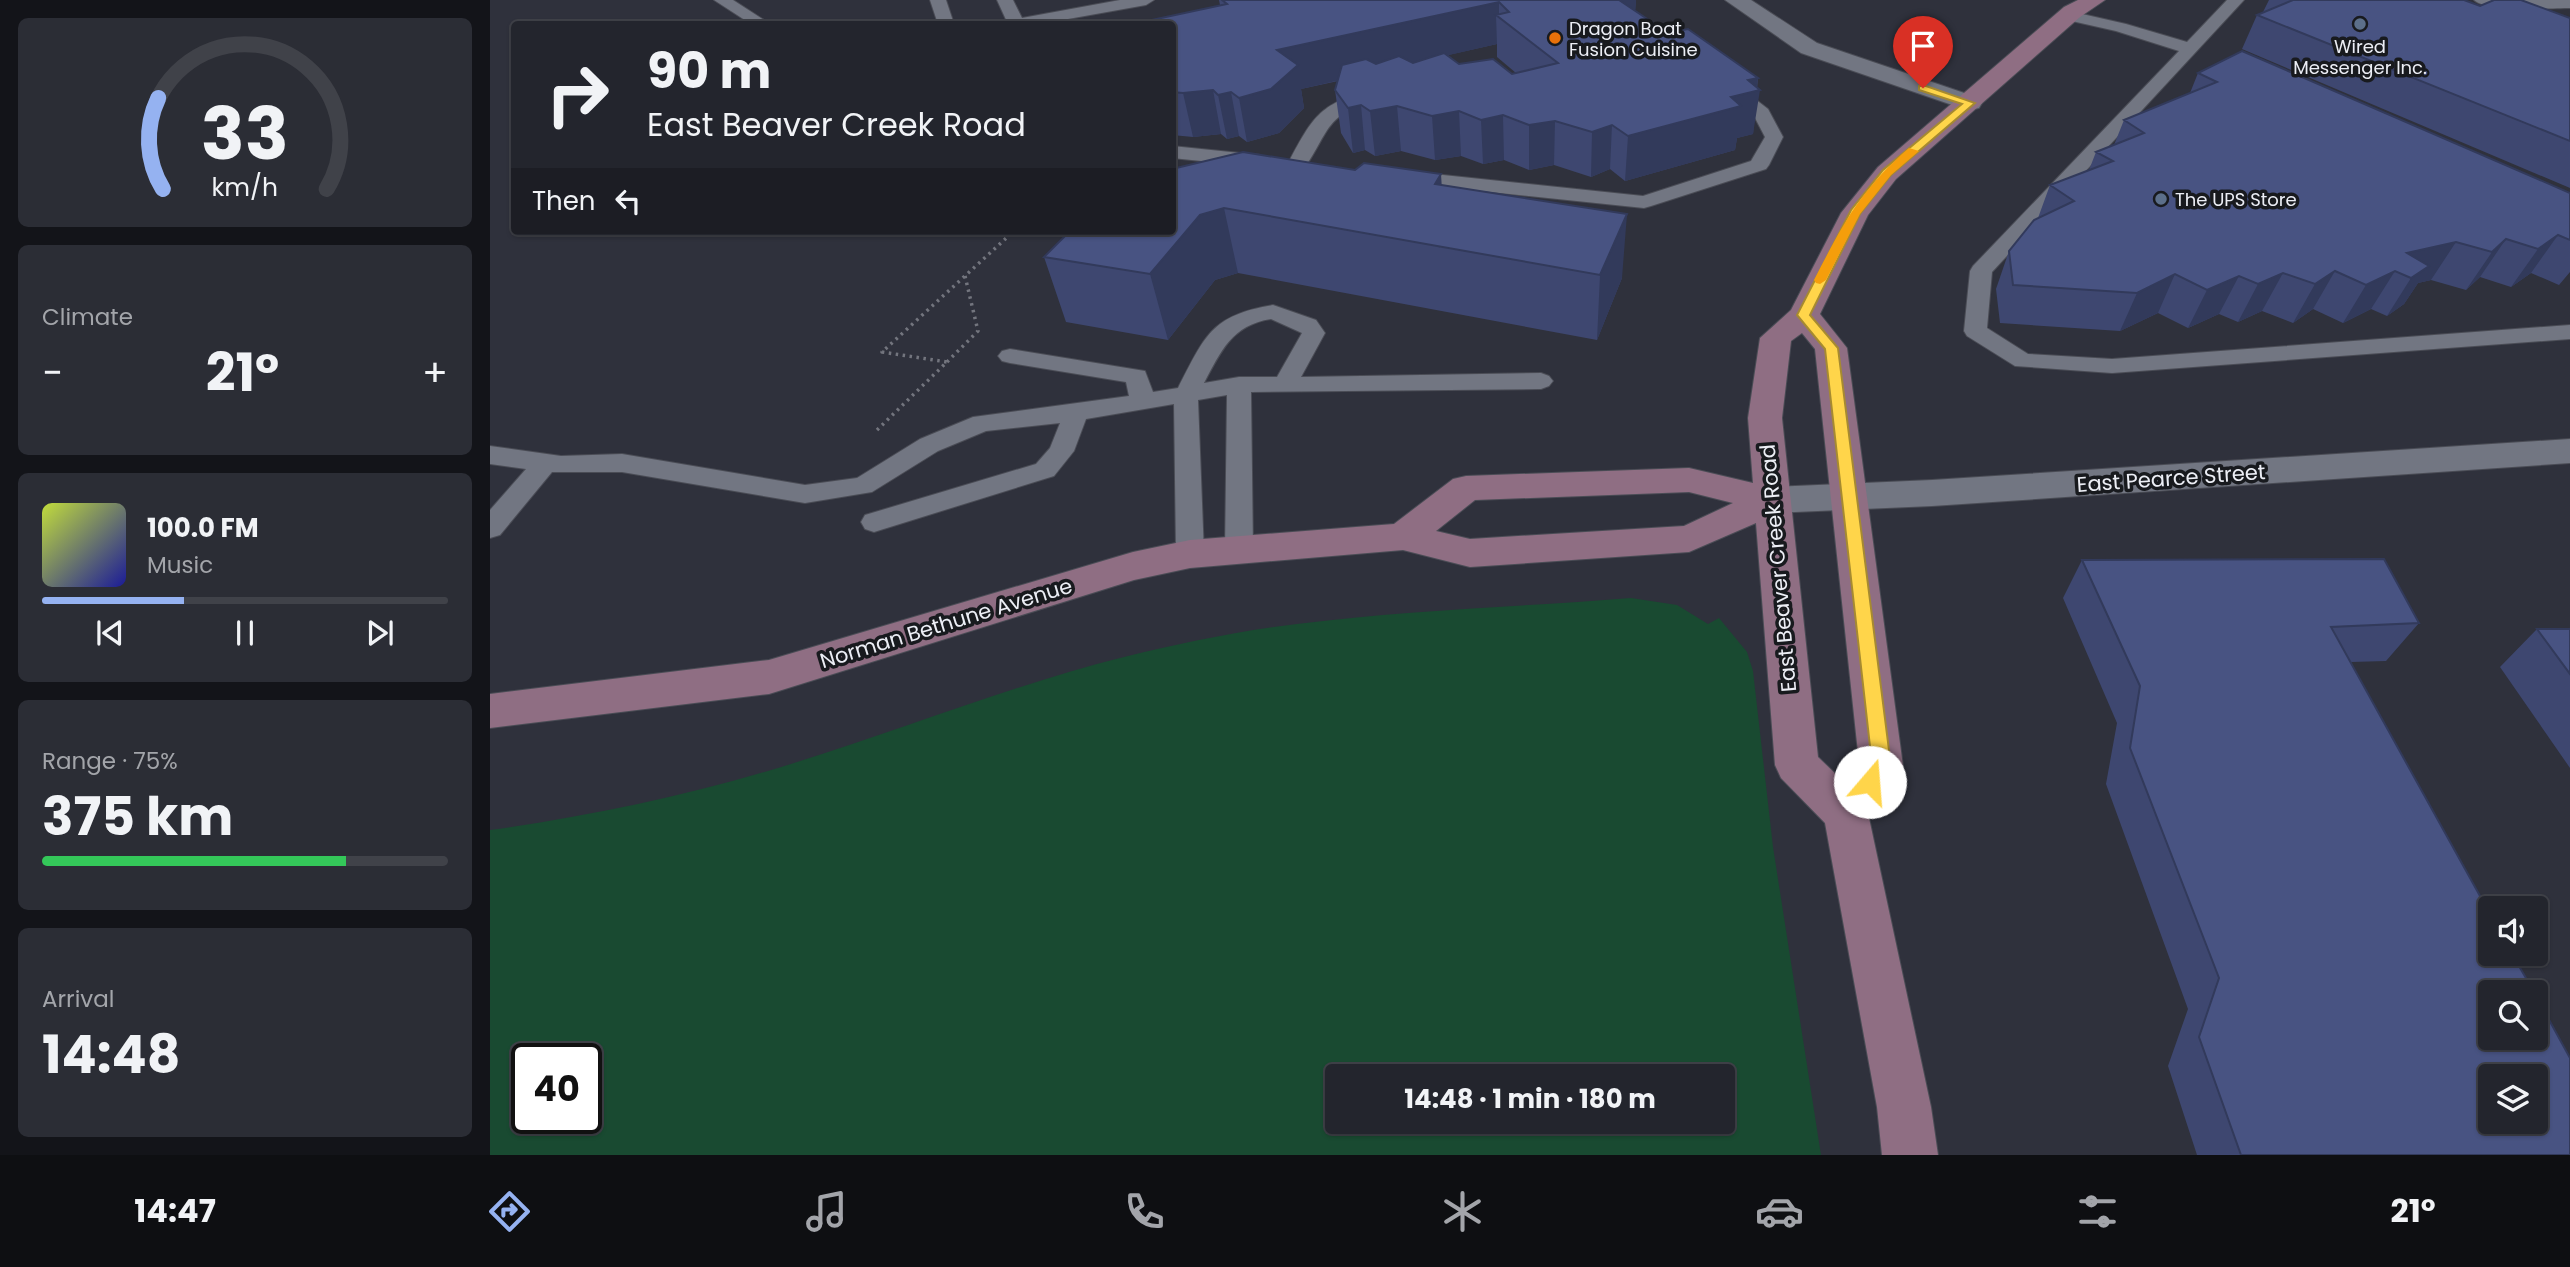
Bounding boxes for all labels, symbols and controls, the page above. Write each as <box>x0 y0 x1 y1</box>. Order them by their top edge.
place label: Dragon Boat Fusion Cuisine <box>1569 16 1698 62</box>
pin <box>1893 16 1953 88</box>
marker: Wired Messenger Inc. <box>2352 16 2368 32</box>
icon: arrive <box>1904 27 1942 65</box>
marker: Dragon Boat Fusion Cuisine <box>1547 30 1563 46</box>
place label: Wired Messenger Inc. <box>2293 34 2427 80</box>
text: 90 m <box>647 37 771 105</box>
icon: right <box>532 49 623 140</box>
text: 33 <box>201 83 289 184</box>
text: East Beaver Creek Road <box>647 102 1026 147</box>
text: km/h <box>212 170 278 205</box>
icon: left <box>609 182 647 220</box>
text: Then <box>532 183 595 219</box>
place label: The UPS Store <box>2175 187 2297 212</box>
marker: The UPS Store <box>2153 191 2169 207</box>
text: Climate <box>42 301 133 333</box>
text: 21° <box>206 336 279 409</box>
text: − <box>42 346 63 399</box>
text: + <box>422 346 448 399</box>
street label: East Beaver Creek Road <box>1753 443 1803 693</box>
street label: East Pearce Street <box>2076 457 2266 499</box>
text: 100.0 FM <box>147 510 259 546</box>
text: Music <box>147 549 213 581</box>
street label: Norman Bethune Avenue <box>816 571 1076 675</box>
icon: previous <box>91 614 129 652</box>
icon: pause <box>226 614 264 652</box>
icon: next <box>361 614 399 652</box>
text: Range · 75% <box>42 745 178 777</box>
position arrow <box>1833 745 1907 819</box>
text: 375 km <box>42 780 233 853</box>
map controls <box>2478 896 2548 1134</box>
button: sound <box>2478 896 2548 966</box>
button: search <box>2478 980 2548 1050</box>
text: Arrival <box>42 983 114 1015</box>
text: 14:48 <box>42 1018 180 1091</box>
speed limit sign: 40 <box>511 1043 602 1134</box>
button: layers <box>2478 1064 2548 1134</box>
text: 14:48 · 1 min · 180 m <box>1404 1081 1656 1117</box>
icon: directions <box>485 1187 534 1236</box>
icon: music <box>802 1187 851 1236</box>
icon: phone <box>1120 1187 1169 1236</box>
icon: climate <box>1438 1187 1487 1236</box>
icon: car <box>1755 1187 1804 1236</box>
icon: filters <box>2073 1187 2122 1236</box>
text: 14:47 <box>134 1188 216 1233</box>
text: 21° <box>2391 1188 2436 1233</box>

